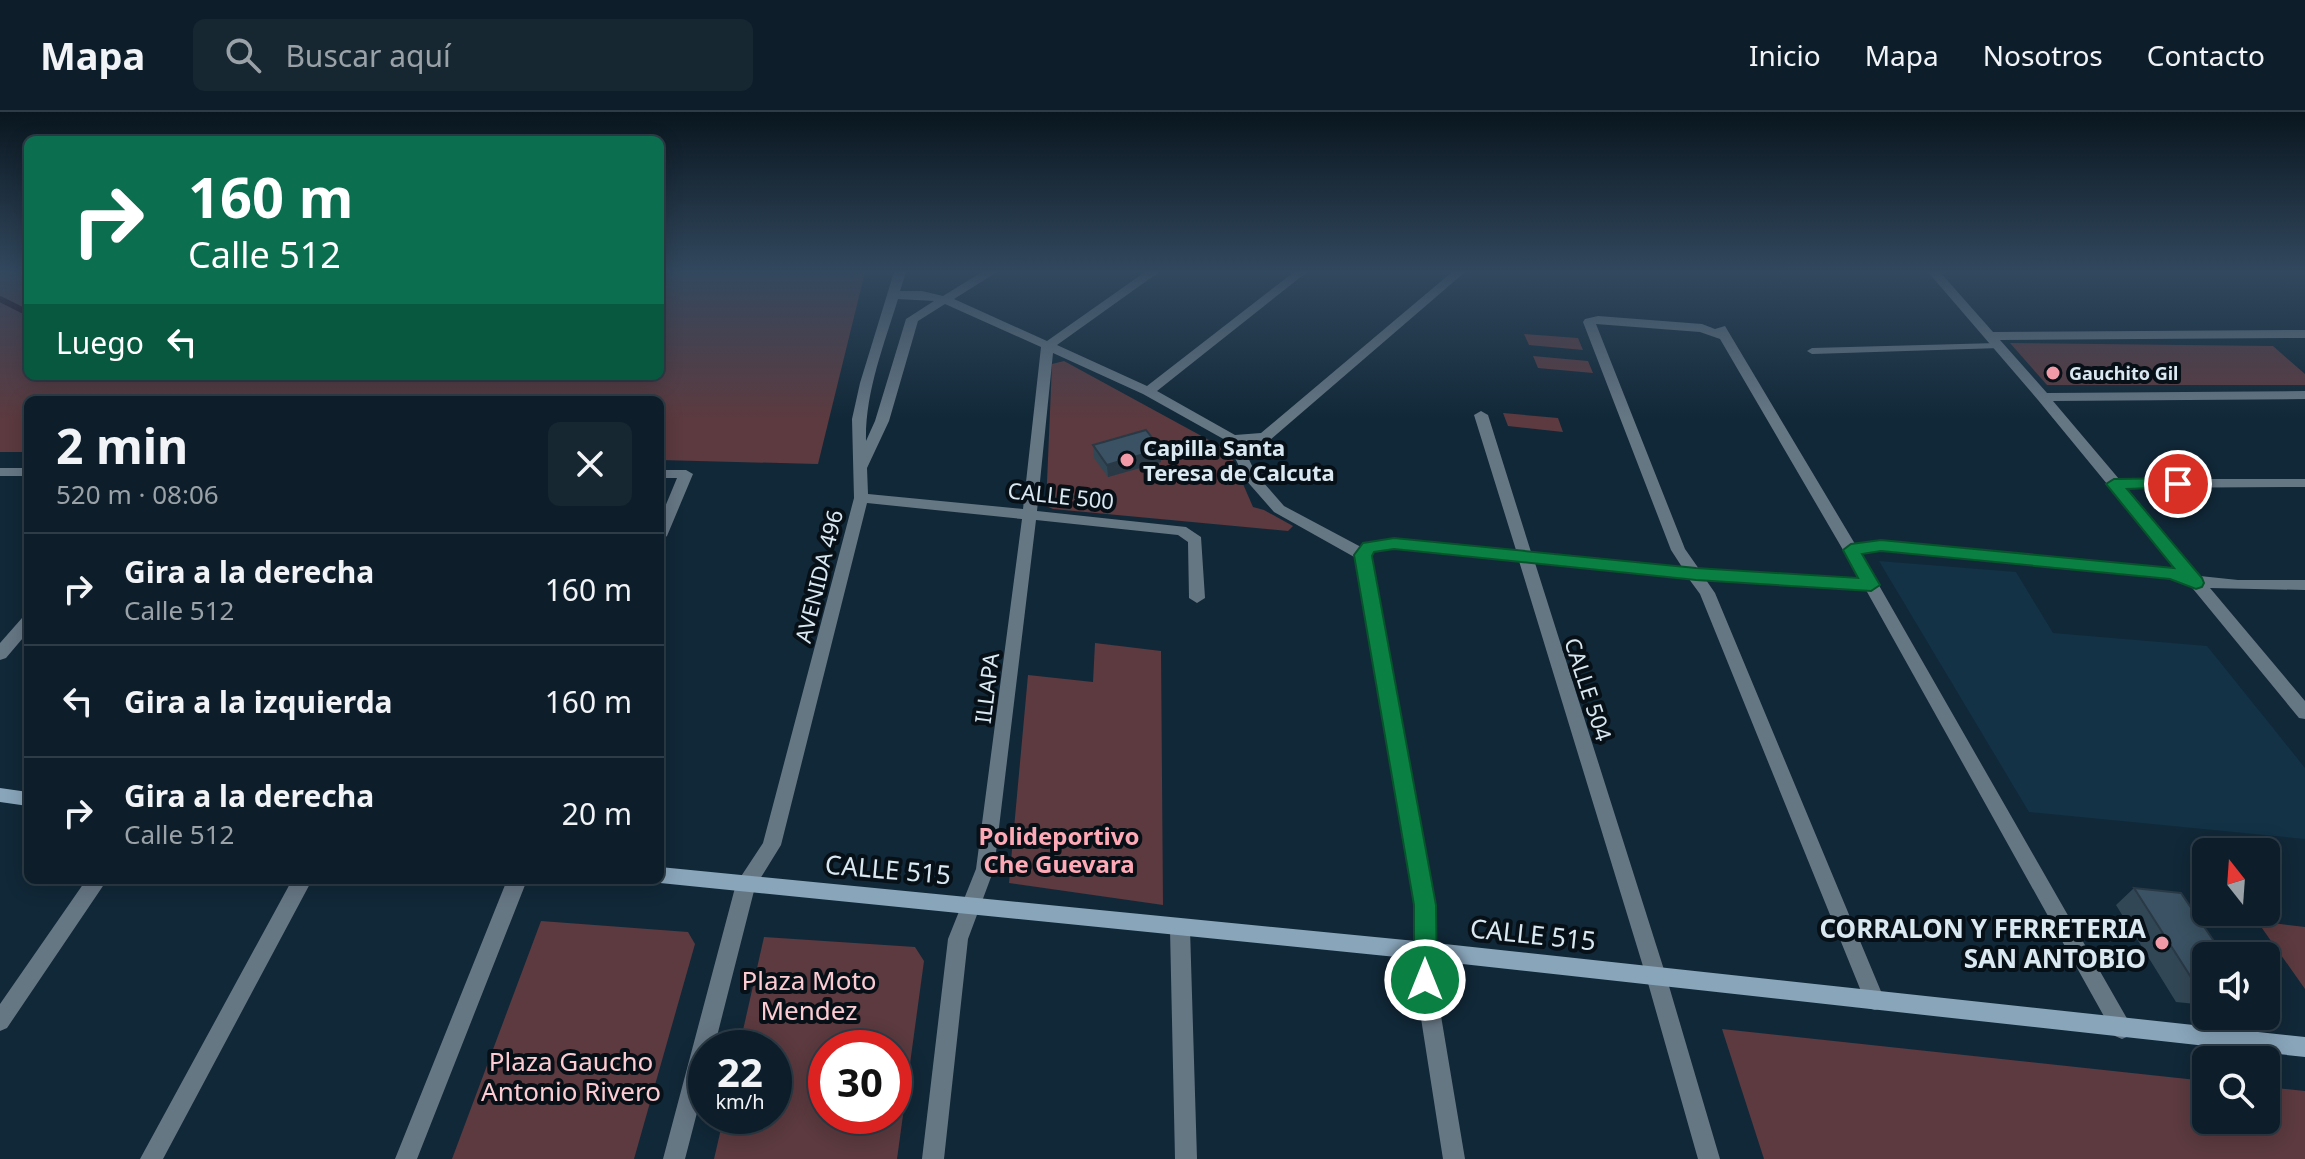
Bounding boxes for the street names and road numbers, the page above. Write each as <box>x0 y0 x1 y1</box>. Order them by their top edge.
street label: CALLE 500 <box>1006 475 1116 515</box>
street label: AVENIDA 496 <box>787 506 849 646</box>
street label: CALLE 504 <box>1558 634 1620 745</box>
street label: ILLAPA <box>967 650 1005 725</box>
street label: CALLE 515 <box>824 846 952 892</box>
street label: CALLE 515 <box>1468 910 1598 958</box>

